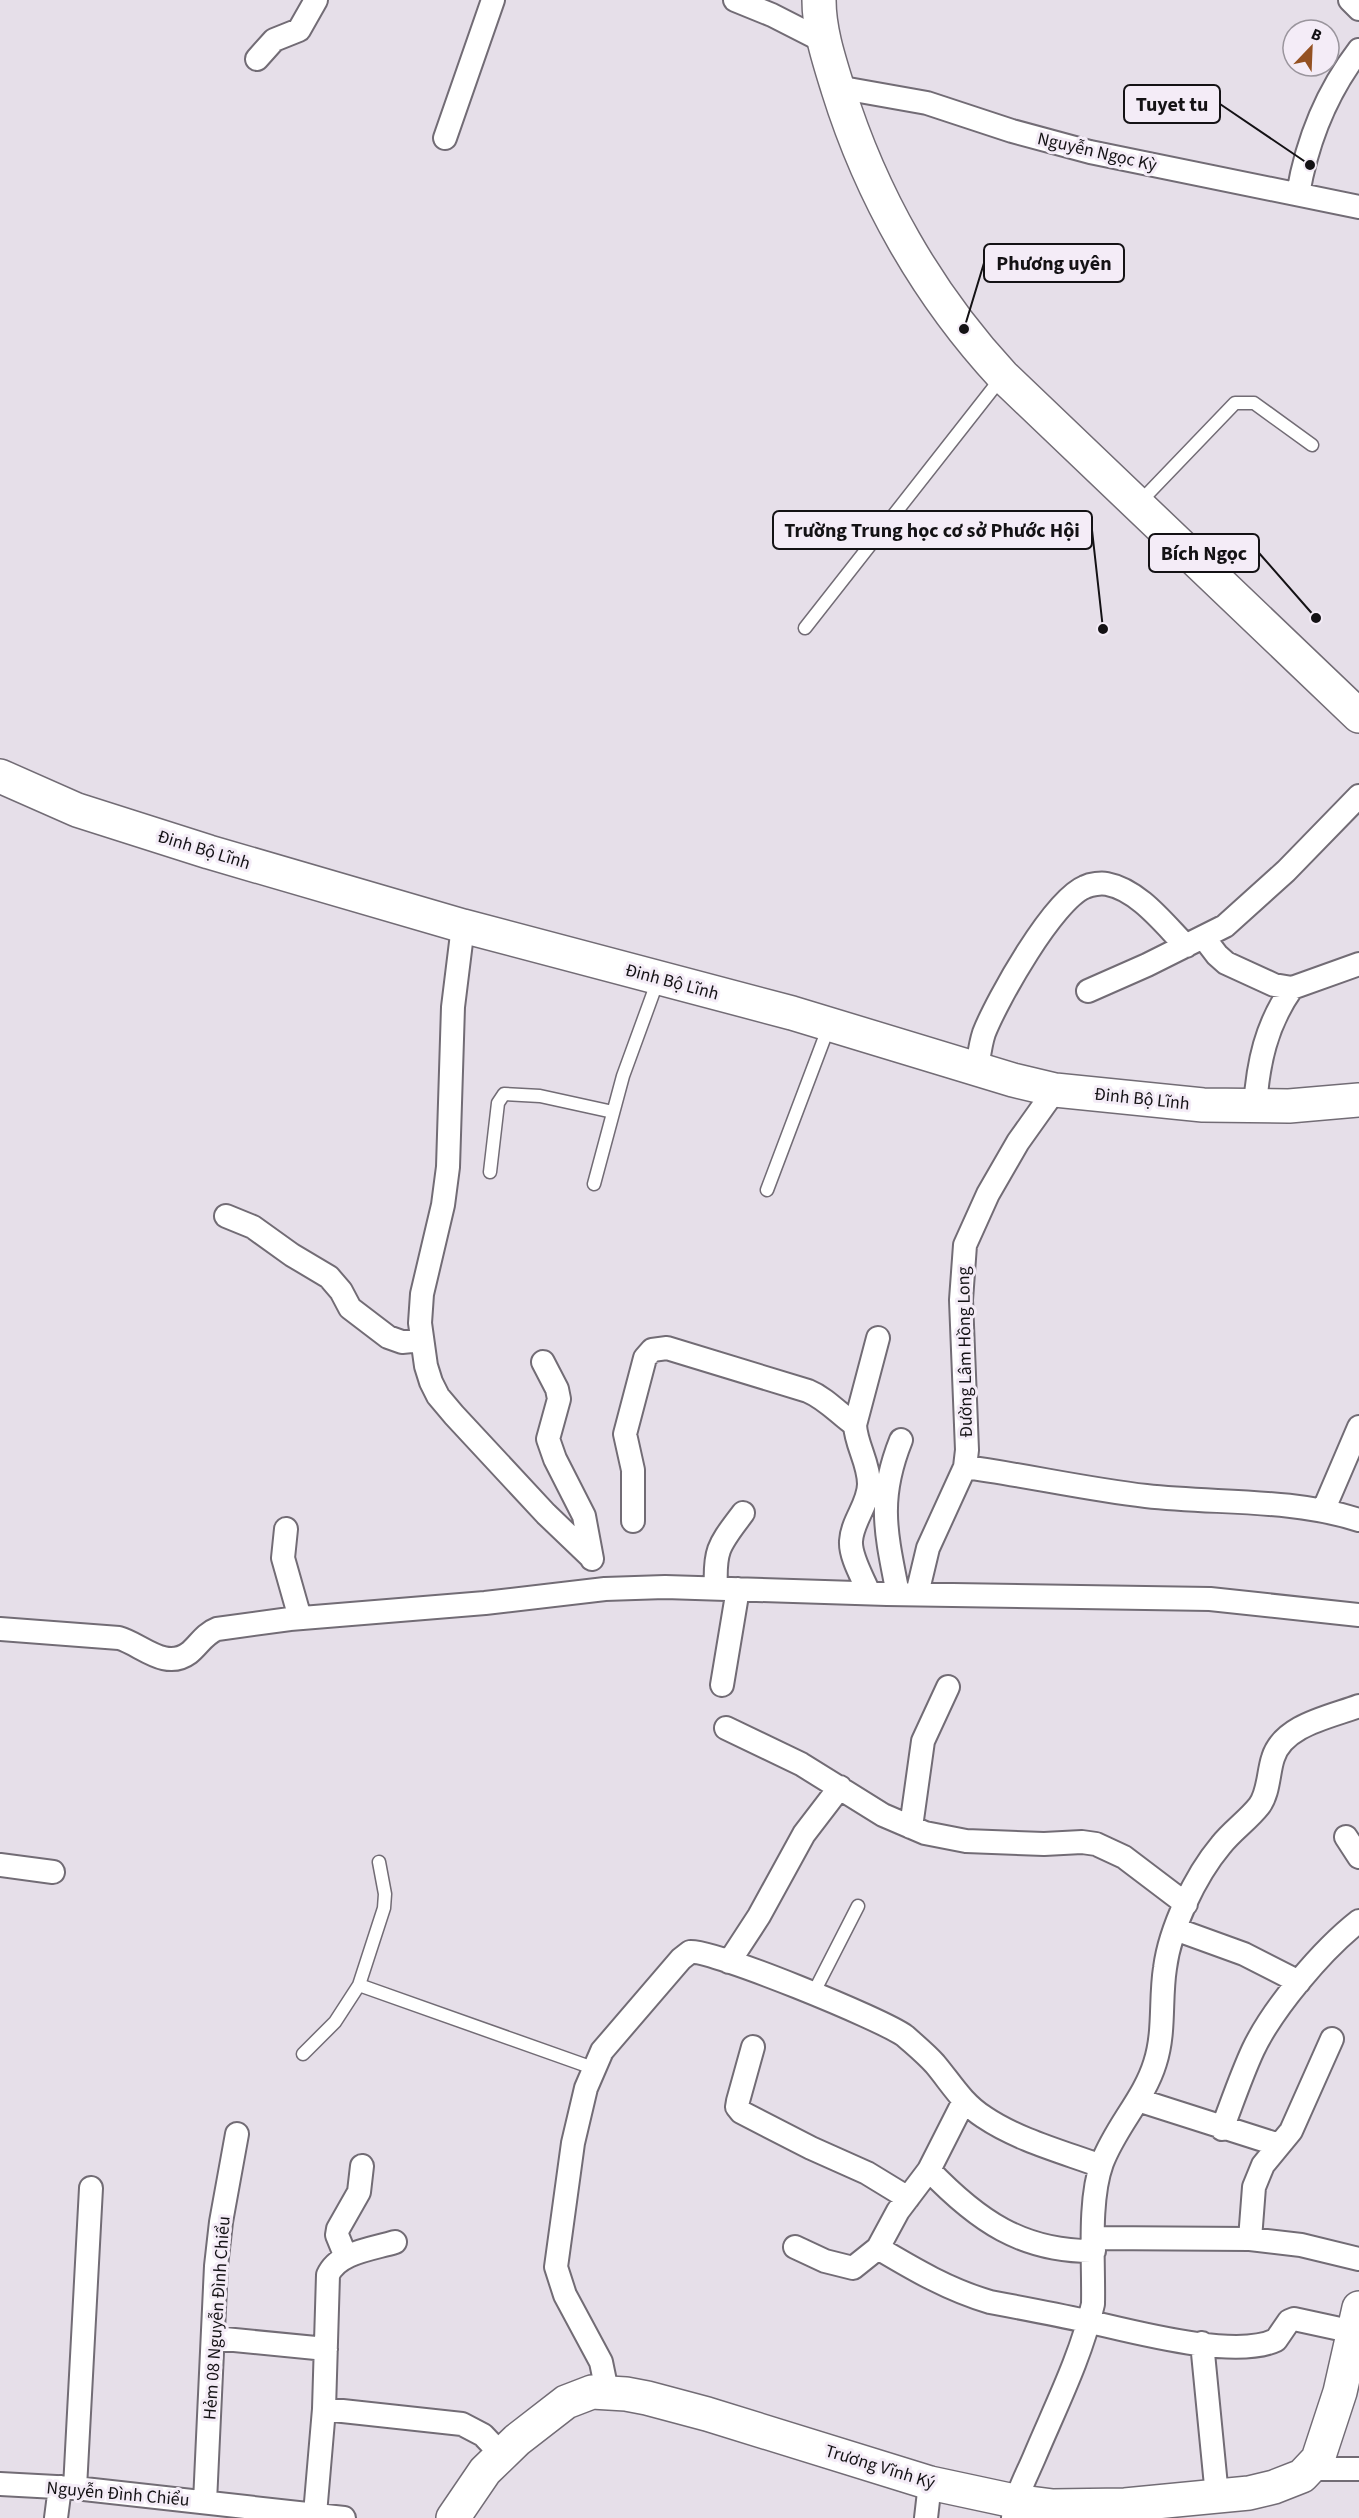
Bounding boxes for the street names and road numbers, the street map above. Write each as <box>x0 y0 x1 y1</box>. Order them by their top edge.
street label: Nguyễn Ngọc Kỳ <box>1035 126 1160 178</box>
street label: Đinh Bộ Lĩnh <box>155 824 253 876</box>
street label: Đinh Bộ Lĩnh <box>622 958 722 1006</box>
street label: Đinh Bộ Lĩnh <box>1093 1082 1191 1116</box>
street label: Đường Lâm Hồng Long <box>951 1266 979 1438</box>
street label: Hẻm 08 Nguyễn Đình Chiểu <box>197 2215 237 2421</box>
street label: Trương Vĩnh Ký <box>822 2438 939 2496</box>
street label: Nguyễn Đình Chiểu <box>45 2475 191 2513</box>

